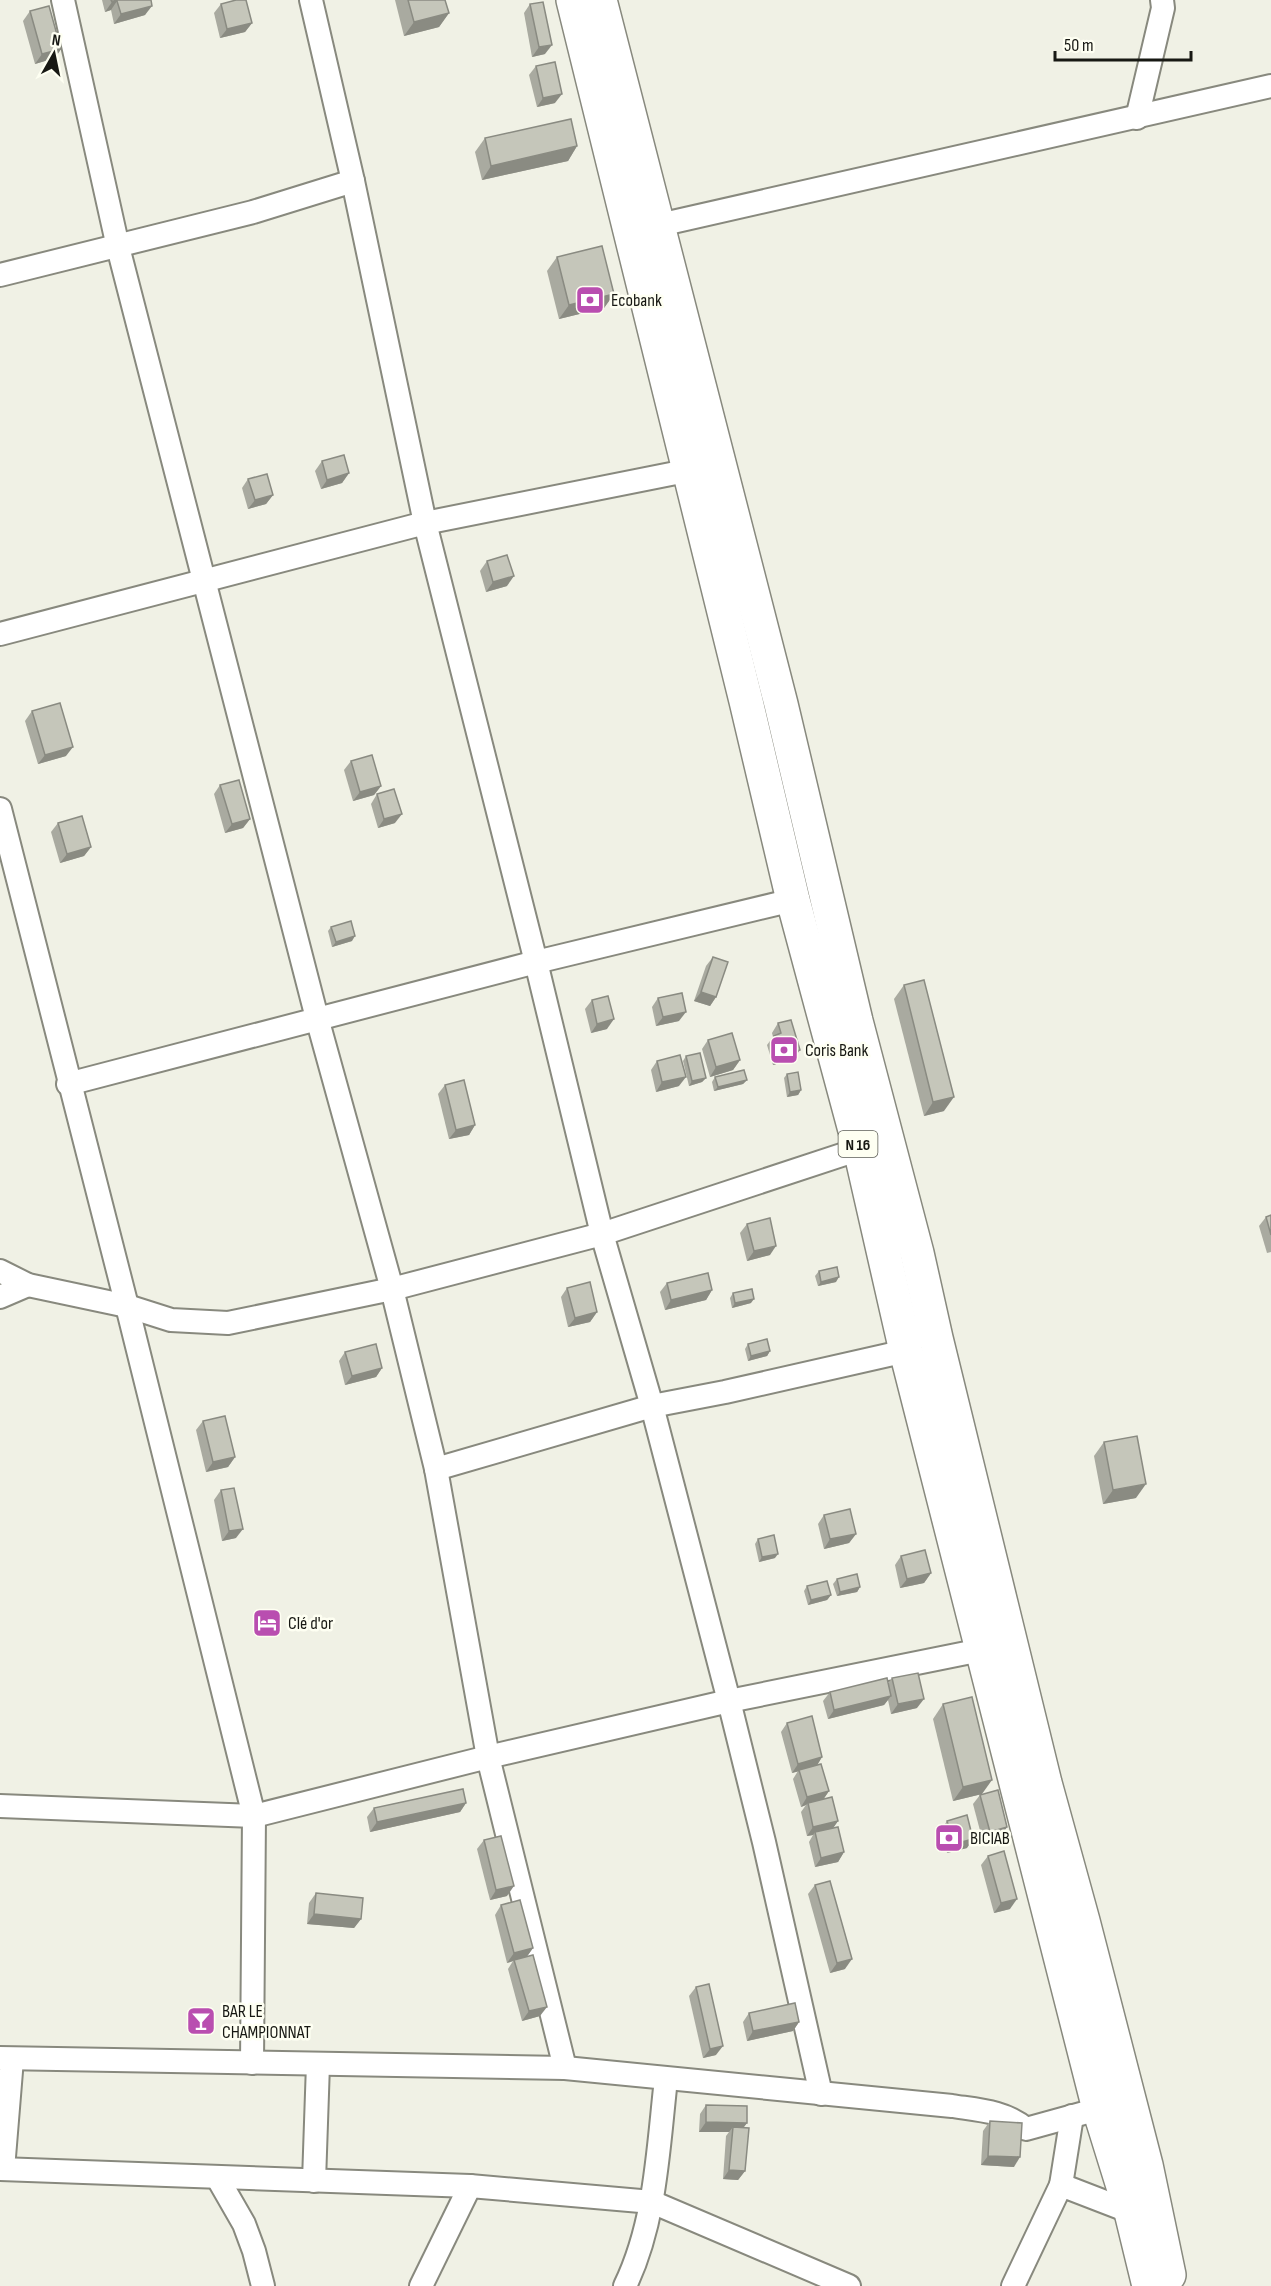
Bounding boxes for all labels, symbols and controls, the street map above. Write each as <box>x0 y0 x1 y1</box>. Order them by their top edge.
north arrow <box>24 24 84 84</box>
scale bar <box>1055 24 1192 62</box>
text: N <box>50 31 62 51</box>
text: 50 m <box>1064 35 1094 56</box>
bank icon: Ecobank <box>574 284 606 316</box>
place label: Ecobank <box>611 290 662 311</box>
bank icon: Coris Bank <box>768 1034 800 1066</box>
place label: Coris Bank <box>805 1040 869 1061</box>
road number: N 16 <box>838 1131 878 1157</box>
hotel icon: Clé d'or <box>251 1607 283 1639</box>
place label: Clé d'or <box>288 1613 333 1634</box>
bank icon: BICIAB <box>933 1822 965 1854</box>
place label: BICIAB <box>970 1828 1010 1849</box>
place label: BAR LE CHAMPIONNAT <box>222 2001 311 2043</box>
bar icon: BAR LE CHAMPIONNAT <box>185 2005 217 2037</box>

